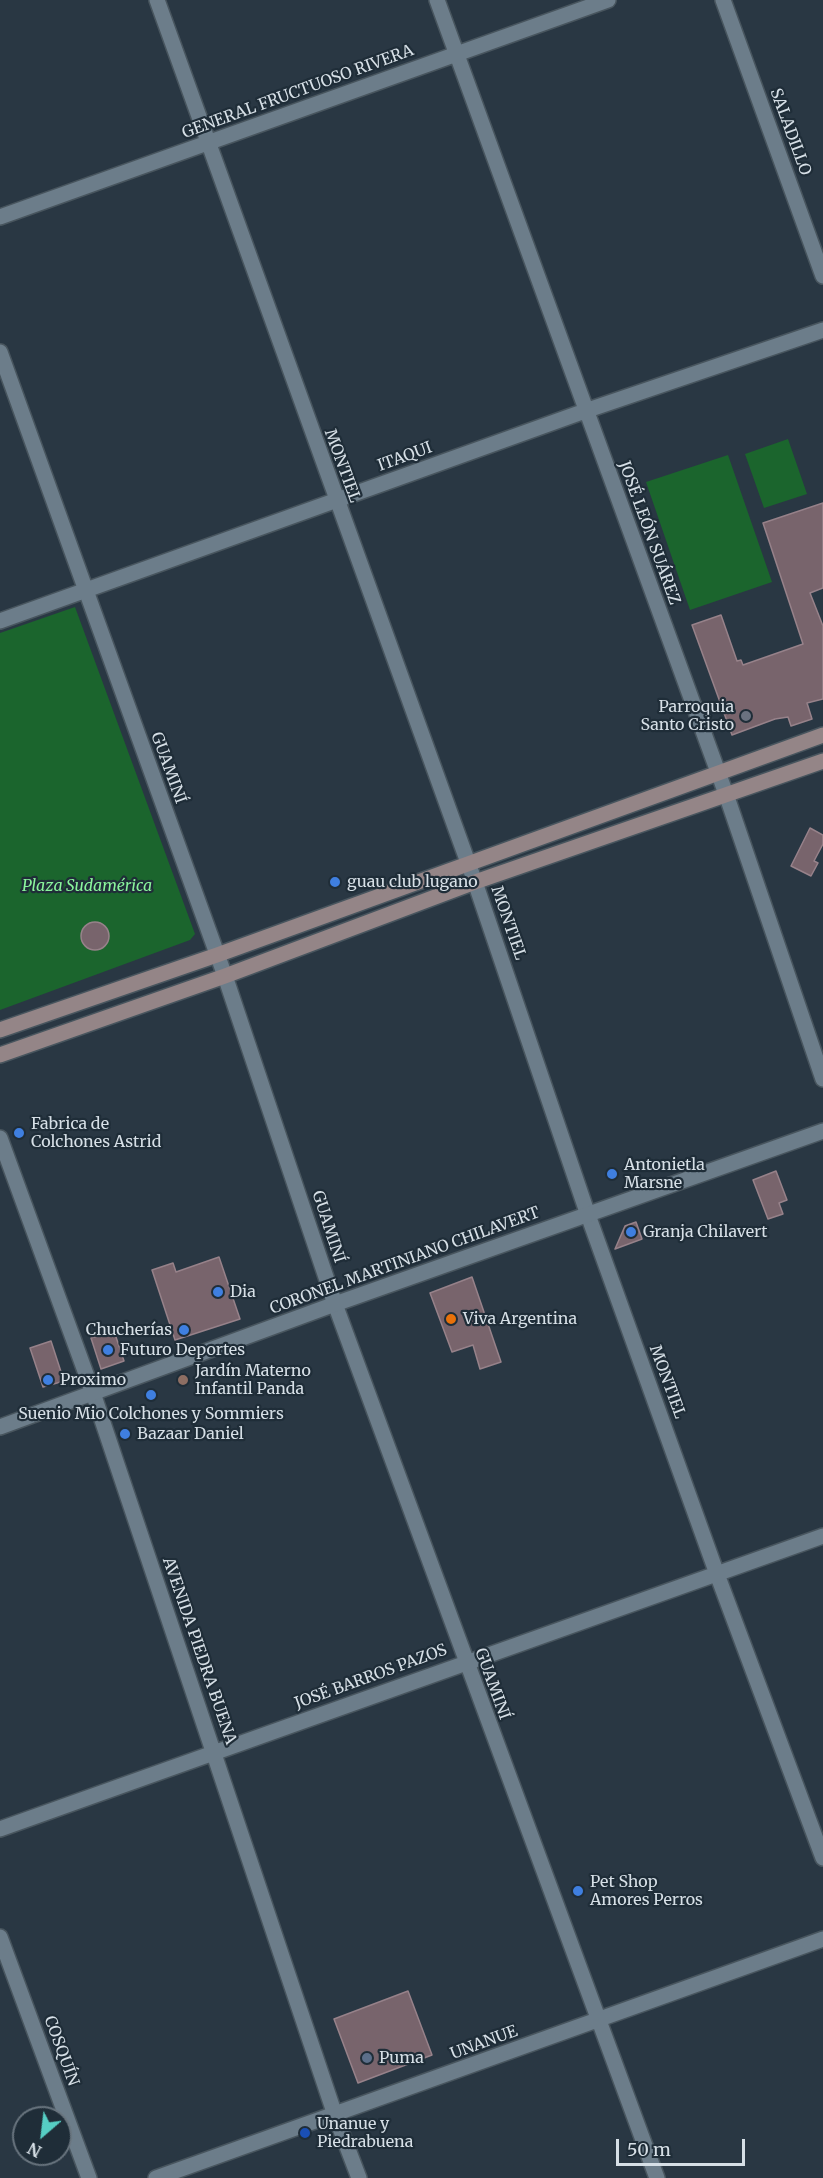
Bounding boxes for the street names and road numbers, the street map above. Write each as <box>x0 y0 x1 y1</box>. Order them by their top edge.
street label: GENERAL FRUCTUOSO RIVERA <box>180 41 416 143</box>
street label: SALADILLO <box>765 86 815 178</box>
street label: MONTIEL <box>320 427 364 505</box>
street label: ITAQUI <box>375 438 435 476</box>
street label: JOSÉ LEÓN SUÁREZ <box>614 459 684 607</box>
street label: GUAMINÍ <box>146 730 190 806</box>
street label: MONTIEL <box>486 884 530 962</box>
street label: GUAMINÍ <box>307 1188 349 1266</box>
street label: CORONEL MARTINIANO CHILAVERT <box>267 1203 543 1319</box>
street label: MONTIEL <box>645 1343 689 1421</box>
street label: AVENIDA PIEDRA BUENA <box>158 1555 240 1747</box>
street label: JOSÉ BARROS PAZOS <box>292 1641 450 1713</box>
street label: GUAMINÍ <box>470 1646 514 1722</box>
street label: COSQUÍN <box>39 2013 83 2089</box>
street label: UNANUE <box>448 2022 520 2064</box>

